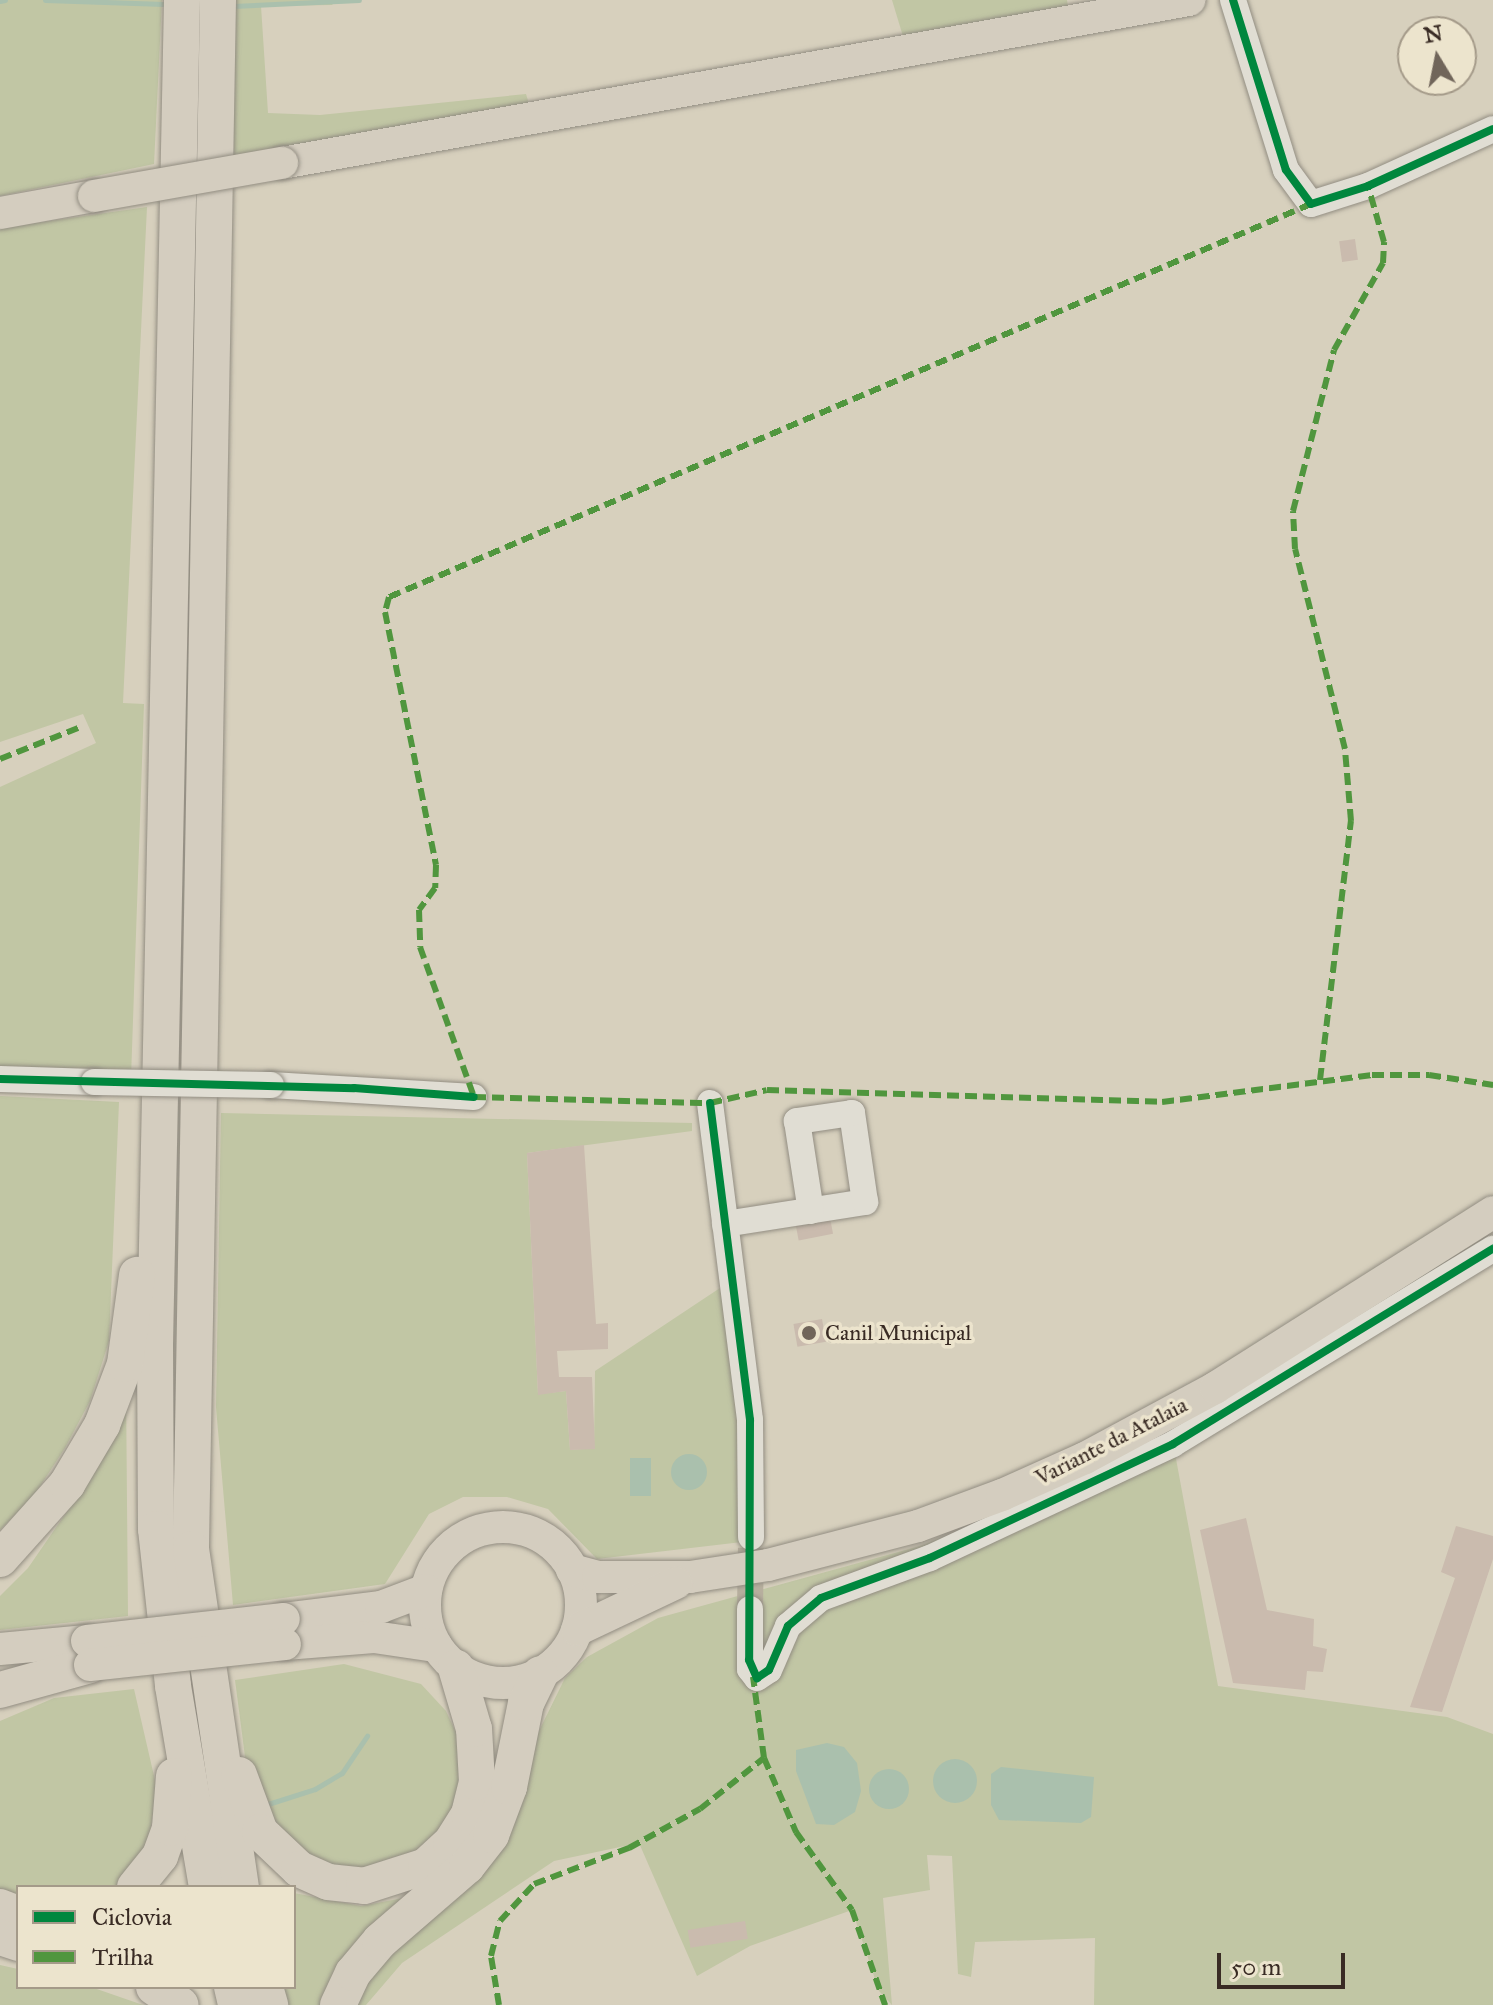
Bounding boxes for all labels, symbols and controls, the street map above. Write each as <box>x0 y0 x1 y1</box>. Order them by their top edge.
north arrow <box>1397 16 1477 96</box>
text: N <box>1422 19 1445 49</box>
place label: Canil Municipal <box>825 1320 972 1346</box>
marker: Canil Municipal <box>800 1324 818 1342</box>
street label: Variante da Atalaia <box>1030 1391 1192 1491</box>
legend <box>16 1885 296 1989</box>
text: Ciclovia <box>92 1902 172 1932</box>
scale bar <box>1221 1937 1349 1987</box>
text: Trilha <box>92 1942 153 1972</box>
text: 50 m <box>1231 1952 1281 1982</box>

